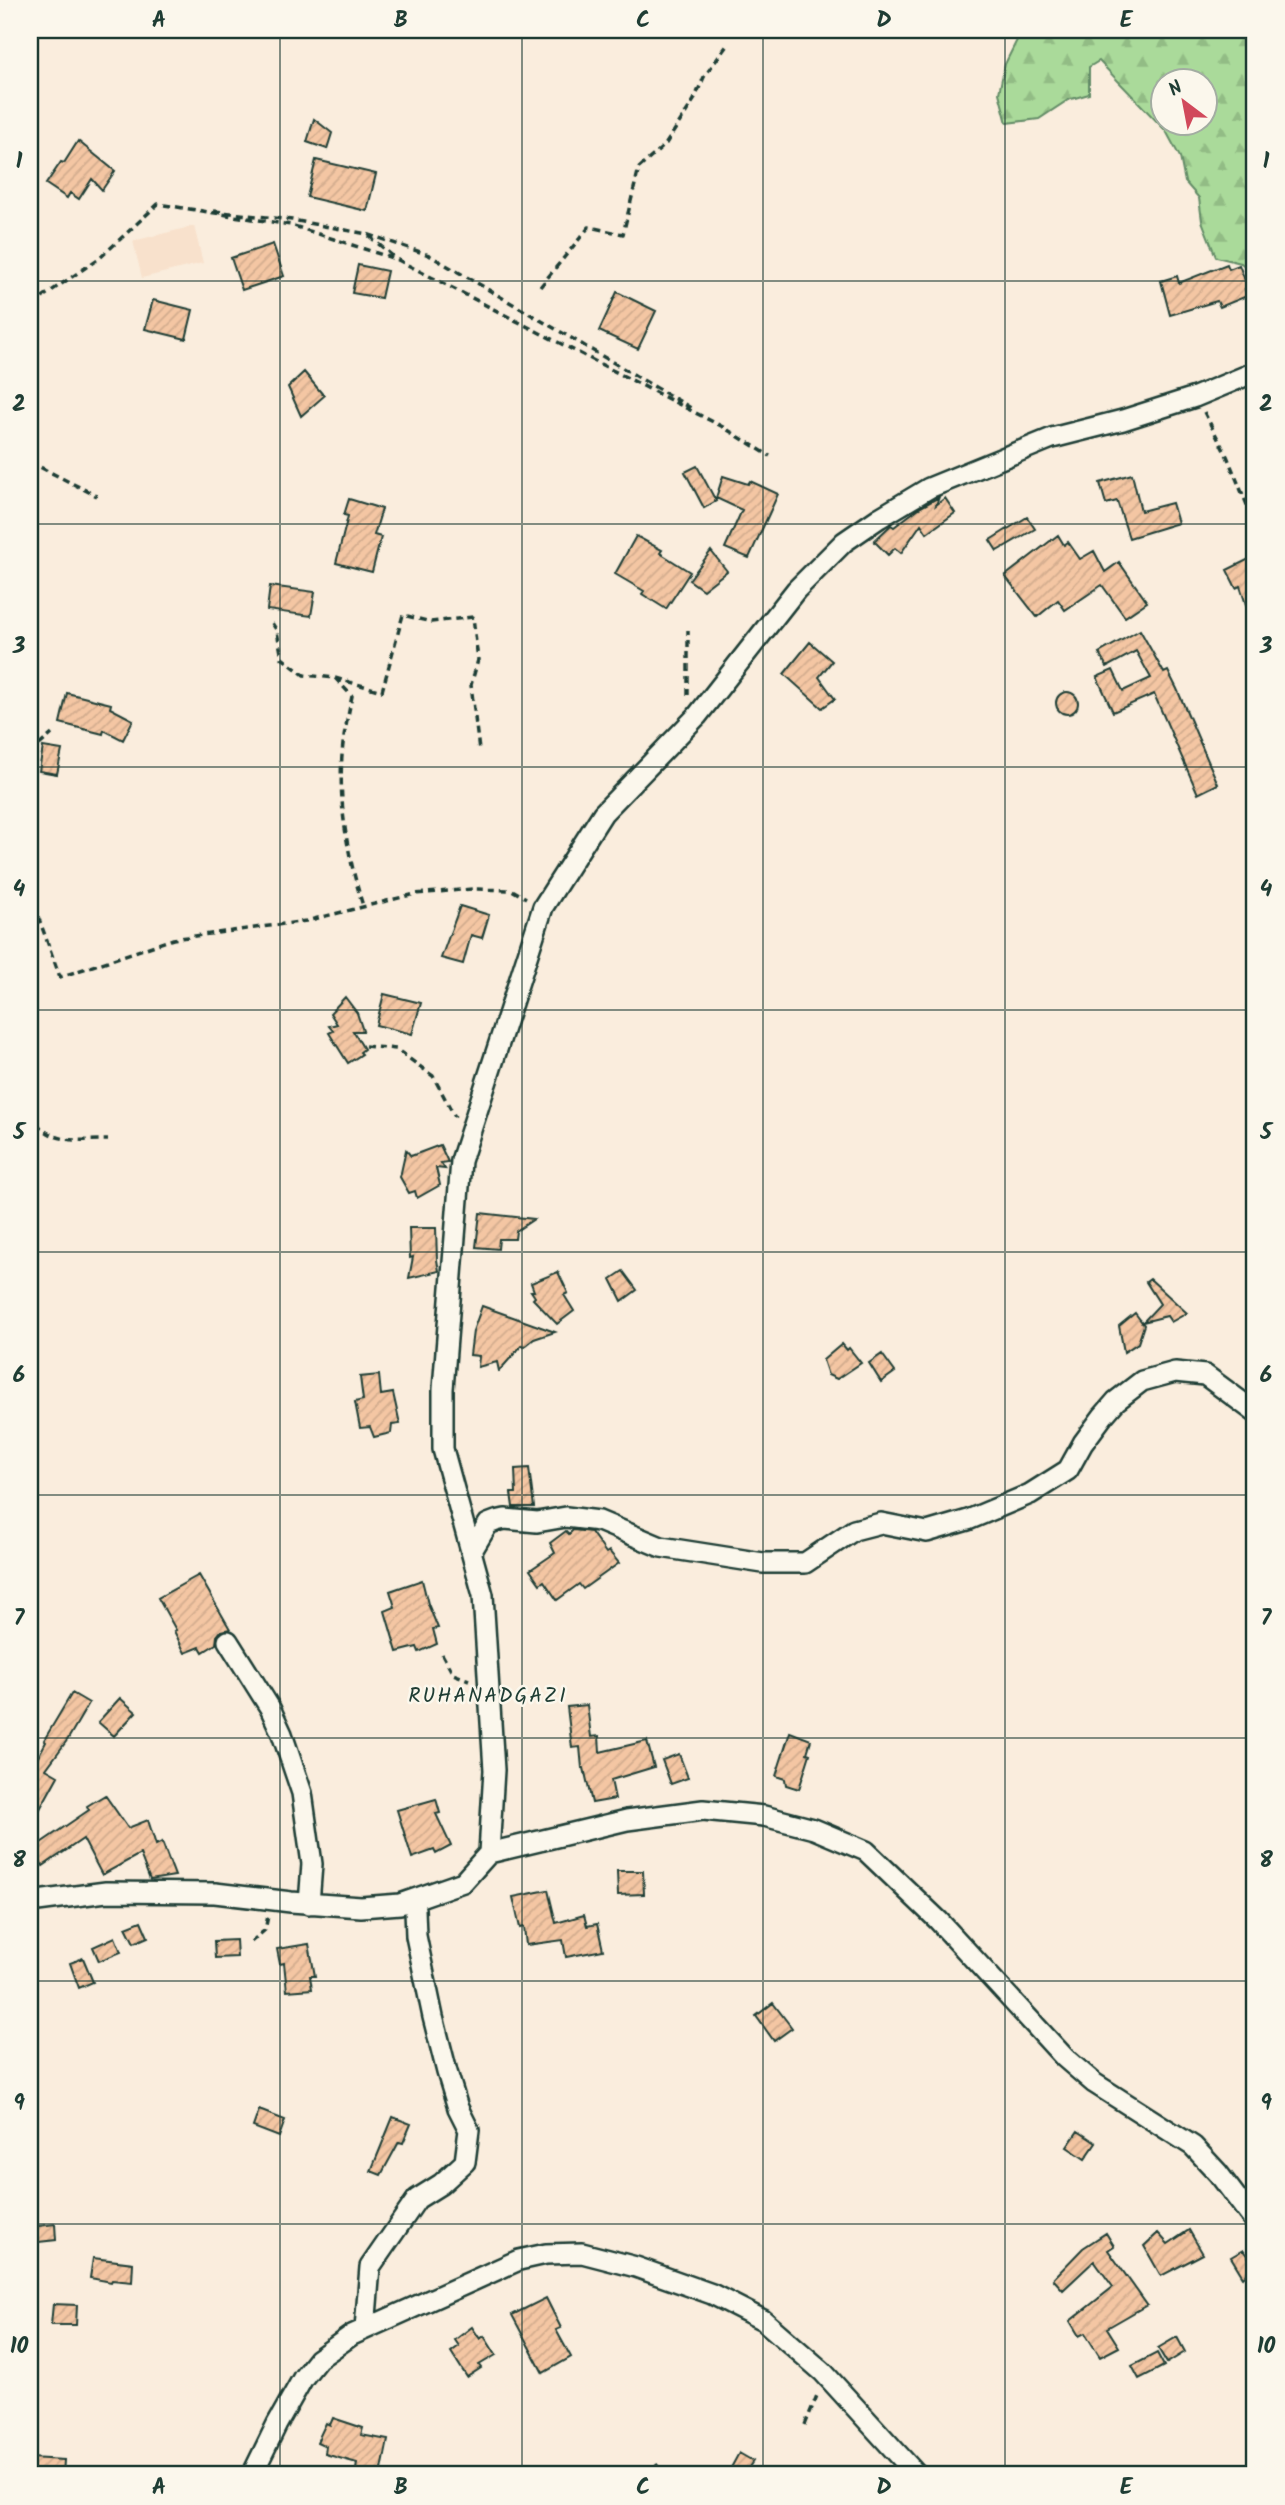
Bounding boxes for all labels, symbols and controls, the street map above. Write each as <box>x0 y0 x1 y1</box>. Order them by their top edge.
text: A <box>152 3 166 39</box>
text: B <box>394 3 408 39</box>
text: C <box>636 3 650 39</box>
text: D <box>876 3 892 39</box>
text: E <box>1120 3 1134 39</box>
north arrow <box>1148 66 1218 136</box>
text: N <box>1163 73 1189 105</box>
text: 1 <box>16 144 23 180</box>
text: 1 <box>1263 144 1270 180</box>
text: 2 <box>12 387 26 423</box>
text: 2 <box>1259 387 1273 423</box>
text: 3 <box>12 629 26 665</box>
text: 3 <box>1259 629 1273 665</box>
text: 4 <box>13 872 26 908</box>
text: 4 <box>1260 872 1273 908</box>
text: 5 <box>12 1115 27 1151</box>
text: 5 <box>1259 1115 1274 1151</box>
text: 6 <box>13 1358 25 1394</box>
text: 6 <box>1260 1358 1272 1394</box>
text: 7 <box>14 1601 26 1637</box>
text: 7 <box>1261 1601 1273 1637</box>
district label: RUHANADGAZI <box>408 1680 568 1713</box>
text: 8 <box>12 1843 26 1879</box>
text: 8 <box>1259 1843 1273 1879</box>
text: 9 <box>13 2086 25 2122</box>
text: 9 <box>1260 2086 1272 2122</box>
text: 10 <box>10 2329 29 2365</box>
text: 10 <box>1257 2329 1276 2365</box>
text: A <box>152 2470 166 2505</box>
text: B <box>394 2470 408 2505</box>
text: C <box>636 2470 650 2505</box>
text: D <box>876 2470 892 2505</box>
text: E <box>1120 2470 1134 2505</box>

